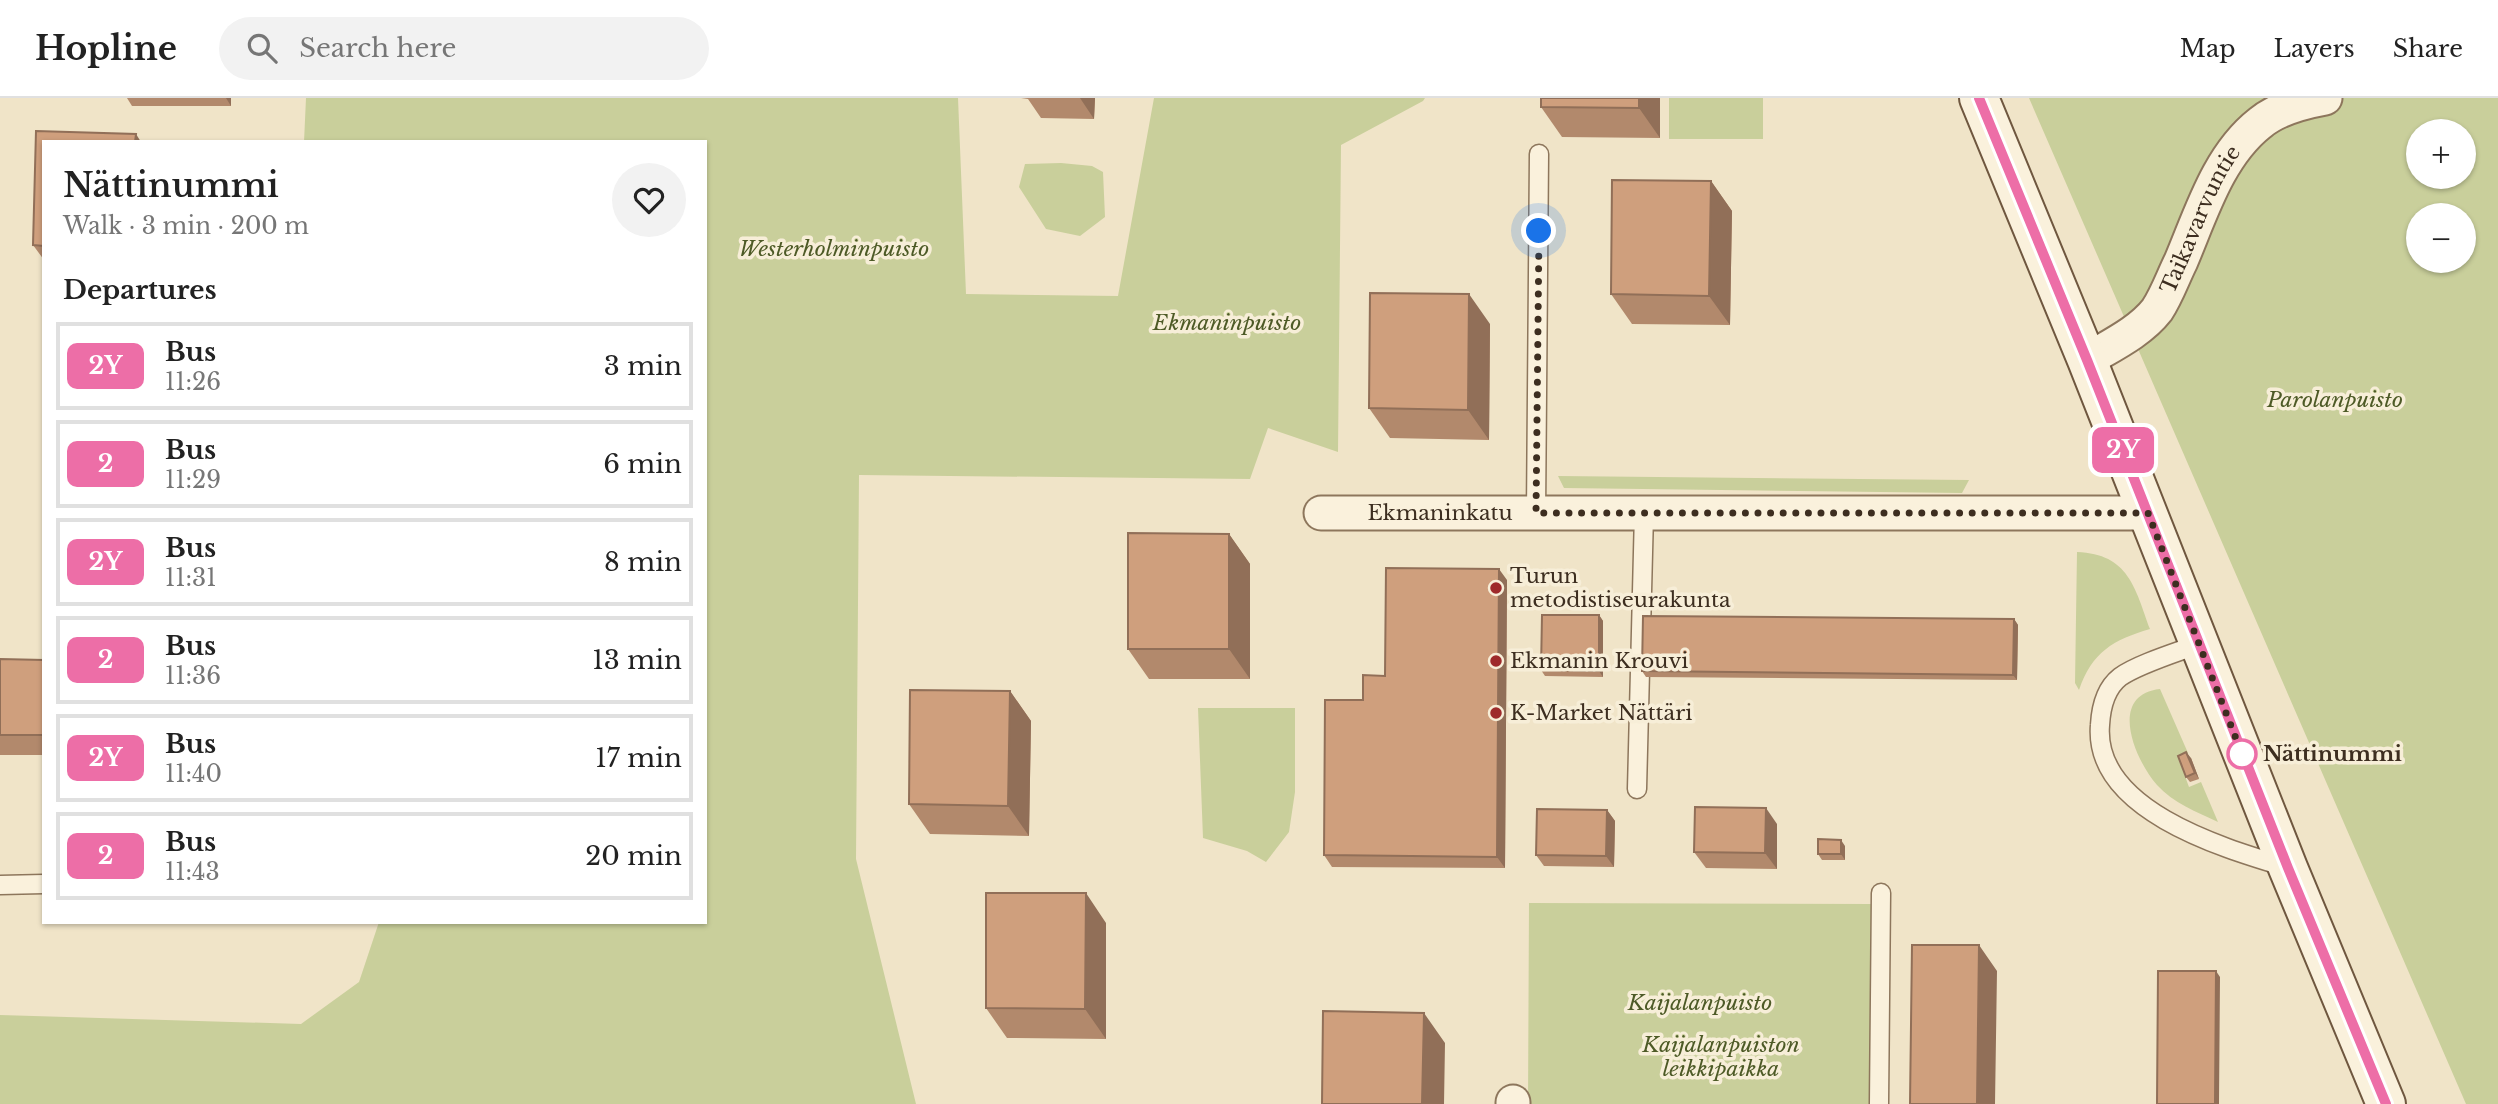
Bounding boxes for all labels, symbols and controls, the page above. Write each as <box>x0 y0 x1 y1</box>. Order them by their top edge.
search box <box>219 17 709 80</box>
text: Hopline <box>35 28 177 69</box>
icon: search <box>243 29 281 67</box>
text: Search here <box>299 32 456 64</box>
text: Map <box>2180 34 2236 63</box>
text: Layers <box>2274 34 2355 63</box>
text: Share <box>2393 34 2463 63</box>
map controls <box>2406 119 2476 273</box>
button: + <box>2406 119 2476 189</box>
street label: Taikavarvuntie <box>2155 140 2246 298</box>
button: heart <box>612 163 686 237</box>
text: Nättinummi <box>63 165 279 206</box>
button: − <box>2406 203 2476 273</box>
text: Walk · 3 min · 200 m <box>63 212 309 240</box>
your location <box>1521 213 1556 248</box>
park label: Westerholminpuisto <box>739 236 929 262</box>
text: Departures <box>63 274 217 306</box>
park label: Ekmaninpuisto <box>1152 310 1301 336</box>
text: Bus <box>165 336 216 368</box>
text: 3 min <box>604 350 682 382</box>
text: 2Y <box>89 351 122 380</box>
text: 11:26 <box>165 368 221 396</box>
park label: Parolanpuisto <box>2266 387 2403 413</box>
line badge: 2Y <box>2092 427 2154 473</box>
text: Bus <box>165 434 216 466</box>
text: 2Y <box>2106 435 2140 464</box>
text: 6 min <box>603 448 682 480</box>
text: 2 <box>98 449 113 478</box>
text: 11:29 <box>165 466 221 494</box>
street label: Ekmaninkatu <box>1367 500 1513 526</box>
text: Bus <box>165 532 216 564</box>
text: 8 min <box>604 546 682 578</box>
text: 2Y <box>89 547 122 576</box>
place label: Turun metodistiseurakunta <box>1510 563 1731 613</box>
text: 11:31 <box>165 564 217 592</box>
marker: Turun metodistiseurakunta <box>1488 580 1504 596</box>
text: Bus <box>165 630 216 662</box>
text: 13 min <box>592 644 682 676</box>
text: 2 <box>98 645 113 674</box>
place label: Ekmanin Krouvi <box>1510 648 1688 674</box>
marker: Ekmanin Krouvi <box>1488 653 1504 669</box>
text: 11:36 <box>165 662 221 690</box>
place label: K-Market Nättäri <box>1510 700 1692 726</box>
marker: K-Market Nättäri <box>1488 705 1504 721</box>
text: Bus <box>165 728 216 760</box>
marker: Nättinummi <box>2227 739 2257 769</box>
place label: Nättinummi <box>2263 741 2402 767</box>
text: 17 min <box>595 742 682 774</box>
text: 2Y <box>89 743 122 772</box>
text: 11:40 <box>165 760 222 788</box>
text: Bus <box>165 826 216 858</box>
text: 20 min <box>585 840 682 872</box>
text: 2 <box>98 841 113 870</box>
text: 11:43 <box>165 858 220 886</box>
park label: Kaijalanpuisto <box>1627 990 1772 1016</box>
park label: Kaijalanpuiston leikkipaikka <box>1641 1032 1800 1082</box>

